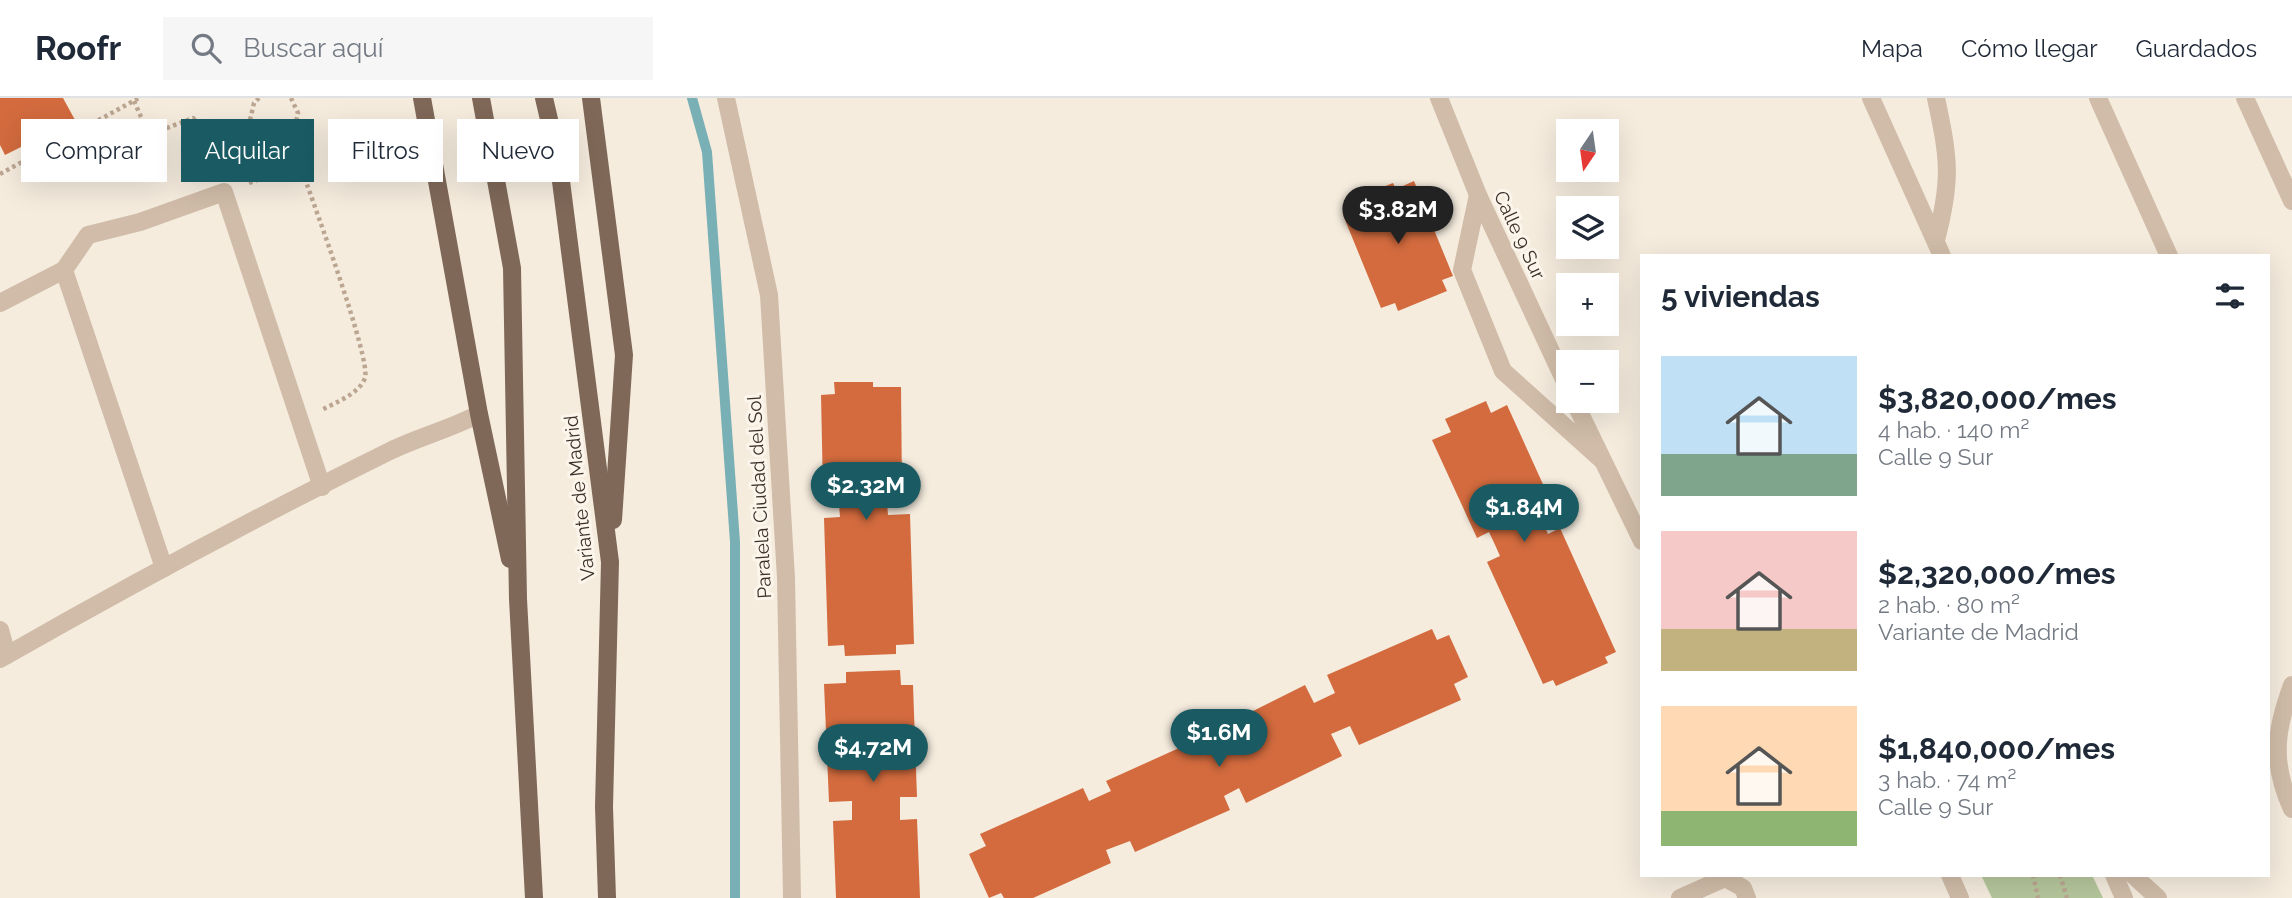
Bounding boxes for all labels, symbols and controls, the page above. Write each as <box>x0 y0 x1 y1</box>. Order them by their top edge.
search box <box>163 17 653 80</box>
text: Roofr <box>35 29 121 68</box>
icon: search <box>187 29 225 67</box>
text: Buscar aquí <box>243 33 383 63</box>
text: Mapa <box>1861 34 1923 63</box>
text: Cómo llegar <box>1961 34 2098 63</box>
text: Guardados <box>2136 34 2257 63</box>
chip: Comprar <box>21 119 167 182</box>
chip: Alquilar <box>181 119 314 182</box>
chip: Filtros <box>328 119 443 182</box>
chip: Nuevo <box>457 119 579 182</box>
north arrow <box>1556 119 1619 182</box>
map controls <box>1556 119 1619 413</box>
pin: $3.82M <box>1341 186 1455 246</box>
street label: Calle 9 Sur <box>1490 187 1550 283</box>
text: $3.82M <box>1358 195 1438 222</box>
button: layers <box>1556 196 1619 259</box>
button: + <box>1556 273 1619 336</box>
icon: filters <box>2211 277 2249 315</box>
text: 5 viviendas <box>1661 279 1820 314</box>
button: − <box>1556 350 1619 413</box>
text: $3,820,000/mes <box>1878 381 2117 416</box>
icon: home <box>1717 384 1801 468</box>
street label: Paralela Ciudad del Sol <box>743 394 775 599</box>
street label: Variante de Madrid <box>559 414 599 582</box>
text: 4 hab. · 140 m² <box>1878 416 2029 443</box>
text: Calle 9 Sur <box>1878 443 1993 470</box>
pin: $2.32M <box>809 462 923 522</box>
text: $2.32M <box>827 471 905 498</box>
pin: $1.84M <box>1467 484 1581 544</box>
text: $1.84M <box>1485 493 1563 520</box>
text: $2,320,000/mes <box>1878 556 2116 591</box>
icon: home <box>1717 559 1801 643</box>
text: 2 hab. · 80 m² <box>1878 591 2020 618</box>
text: Variante de Madrid <box>1878 618 2079 645</box>
pin: $1.6M <box>1170 710 1268 769</box>
text: $1.6M <box>1187 718 1251 745</box>
pin: $4.72M <box>816 724 930 784</box>
text: $1,840,000/mes <box>1878 731 2115 766</box>
text: $4.72M <box>834 733 912 760</box>
icon: home <box>1717 734 1801 818</box>
text: 3 hab. · 74 m² <box>1878 766 2016 793</box>
text: Calle 9 Sur <box>1878 793 1993 820</box>

